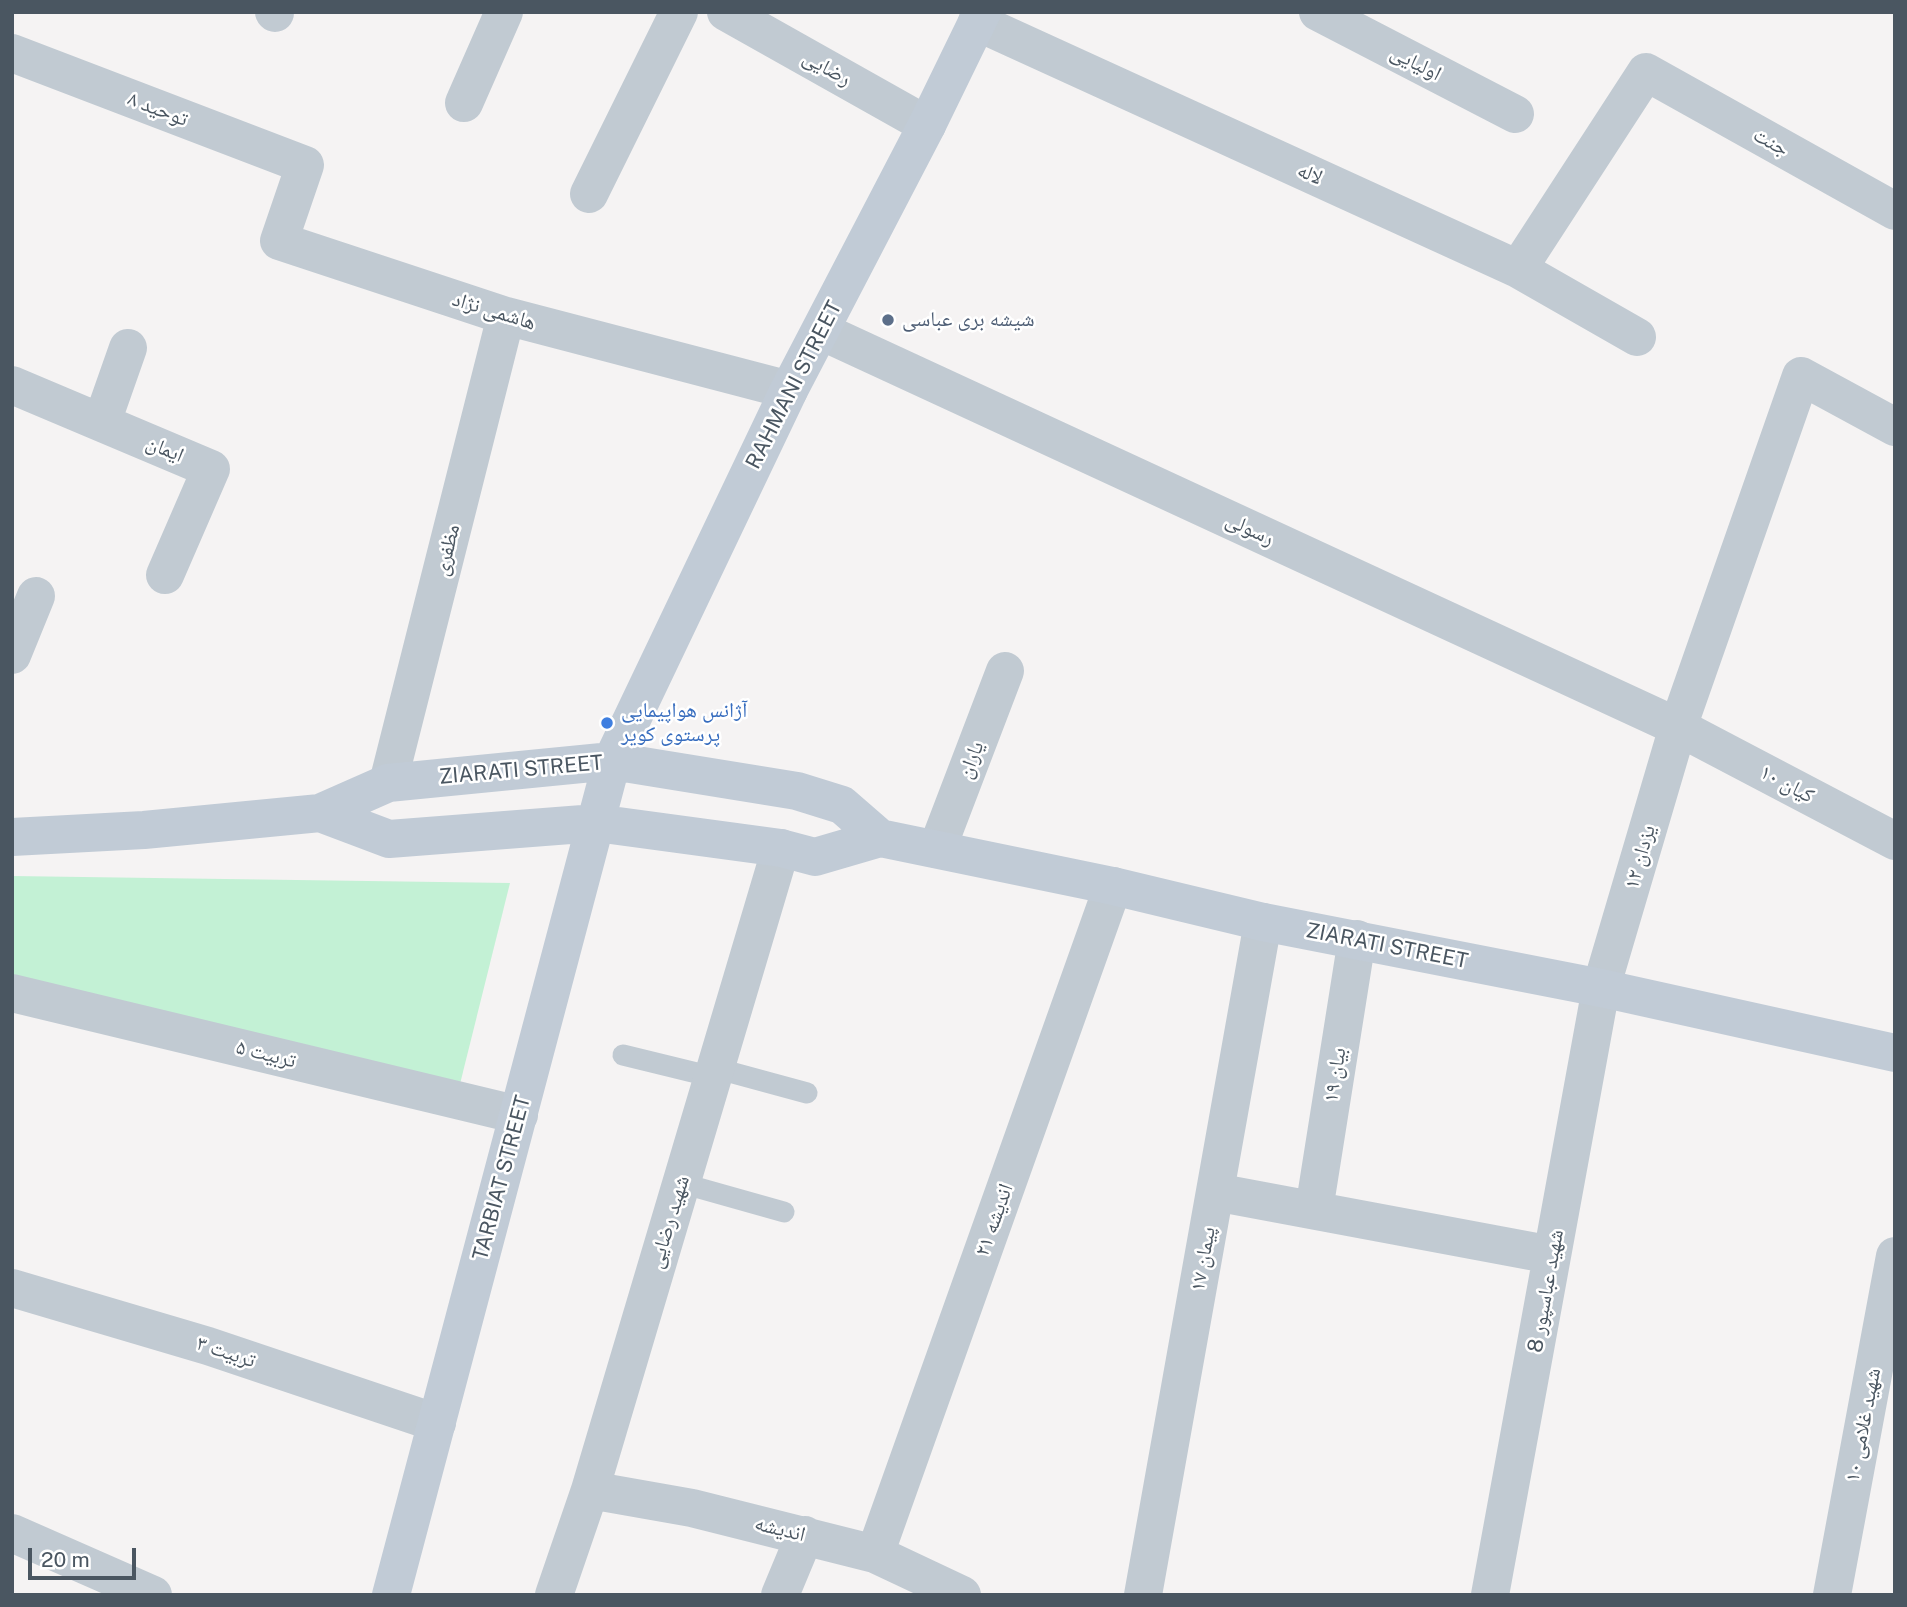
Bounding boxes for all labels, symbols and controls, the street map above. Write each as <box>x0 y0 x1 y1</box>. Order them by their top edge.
street label: اولیایی <box>1386 40 1446 86</box>
street label: رضایی <box>798 44 856 92</box>
street label: توحید ۸ <box>124 86 192 132</box>
street label: جنت <box>1749 122 1793 162</box>
street label: لاله <box>1294 157 1326 191</box>
street label: هاشمی نژاد <box>449 286 539 336</box>
street label: RAHMANI STREET <box>741 297 847 473</box>
place label: شیشه بری عباسی <box>902 307 1035 333</box>
marker: شیشه بری عباسی <box>880 312 896 328</box>
street label: ایمان <box>142 430 188 468</box>
street label: رسولی <box>1222 507 1278 551</box>
street label: مظفری <box>428 522 466 578</box>
place label: آژانس هواپیمایی پرستوی کویر <box>621 698 747 748</box>
marker: آژانس هواپیمایی پرستوی کویر <box>599 715 615 731</box>
street label: یاران <box>952 738 990 782</box>
street label: ZIARATI STREET <box>438 750 604 790</box>
street label: کیان ۱۰ <box>1756 759 1818 809</box>
street label: یزدان ۱۲ <box>1619 822 1661 892</box>
street label: ZIARATI STREET <box>1304 918 1470 974</box>
street label: تربیت ۵ <box>233 1034 299 1074</box>
street label: بیان ۱۹ <box>1318 1046 1352 1104</box>
street label: TARBIAT STREET <box>468 1093 536 1263</box>
street label: شهید رضایی <box>643 1172 695 1272</box>
street label: اندیشه ۲۱ <box>969 1180 1019 1260</box>
street label: پیمان ۱۷ <box>1185 1225 1221 1293</box>
street label: شهید عباسپور 8 <box>1523 1228 1569 1354</box>
street label: تربیت ۳ <box>193 1331 259 1373</box>
street label: شهید غلامی ۱۰ <box>1840 1366 1886 1484</box>
street label: اندیشه <box>752 1511 808 1547</box>
scale bar <box>32 1534 140 1578</box>
text: 20 m <box>41 1547 90 1572</box>

